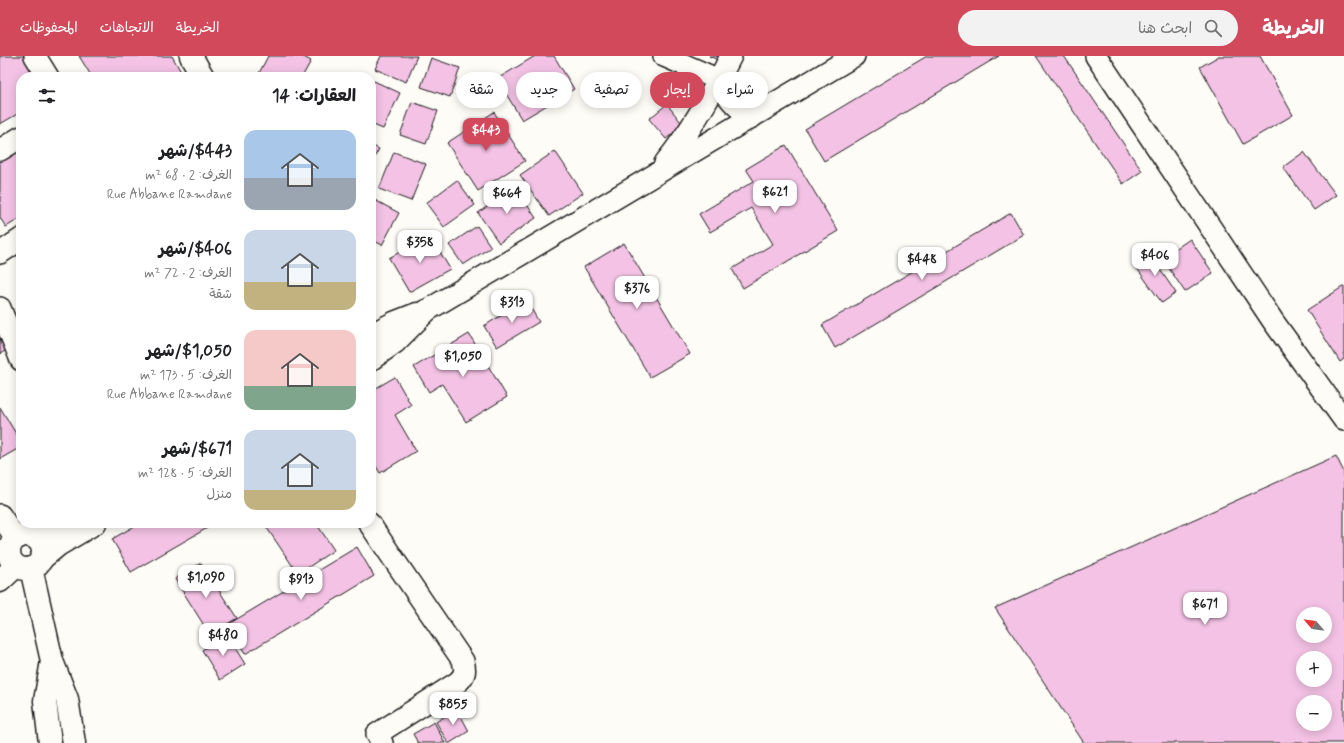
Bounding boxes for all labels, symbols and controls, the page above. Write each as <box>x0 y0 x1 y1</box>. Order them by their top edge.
search box <box>958 10 1238 46</box>
text: الخريطة <box>1262 16 1324 41</box>
icon: search <box>1202 17 1224 39</box>
text: المحفوظات <box>20 19 78 37</box>
text: الاتجاهات <box>100 19 154 37</box>
text: الخريطة <box>176 19 219 37</box>
text: ابحث هنا <box>1138 19 1192 39</box>
chip: شقة <box>456 72 508 108</box>
chip: جديد <box>516 72 572 108</box>
chip: تصفية <box>580 72 642 108</box>
chip: إيجار <box>650 72 705 108</box>
chip: شراء <box>713 72 768 108</box>
icon: filters <box>36 85 58 107</box>
text: العقارات: 14 <box>272 85 356 107</box>
pin: $443 <box>462 118 510 152</box>
text: $443 <box>472 122 500 139</box>
text: $443/شهر <box>159 140 232 162</box>
icon: home <box>276 146 324 194</box>
text: الغرف: 2 · 68 m² <box>145 167 232 184</box>
pin: $621 <box>751 180 799 214</box>
pin: $664 <box>483 181 531 215</box>
text: $621 <box>762 184 788 201</box>
text: $664 <box>492 185 522 202</box>
text: Rue Abbane Ramdane <box>107 186 232 203</box>
pin: $358 <box>396 230 444 264</box>
text: $358 <box>406 234 434 251</box>
text: $406/شهر <box>159 238 232 260</box>
pin: $406 <box>1131 243 1179 277</box>
icon: home <box>276 246 324 294</box>
pin: $448 <box>898 247 946 281</box>
text: $406 <box>1141 247 1169 264</box>
text: $448 <box>907 251 937 268</box>
text: الغرف: 2 · 72 m² <box>144 265 232 282</box>
pin: $376 <box>613 276 661 310</box>
text: $376 <box>624 280 650 297</box>
text: شقة <box>209 286 232 303</box>
pin: $313 <box>488 290 536 324</box>
text: $313 <box>500 294 524 311</box>
text: $1,050/شهر <box>146 340 232 362</box>
pin: $1,050 <box>430 344 496 378</box>
icon: home <box>276 346 324 394</box>
text: $1,050 <box>444 348 482 365</box>
text: الغرف: 5 · 173 m² <box>140 367 232 384</box>
text: Rue Abbane Ramdane <box>107 386 232 403</box>
text: $671/شهر <box>162 438 232 460</box>
icon: home <box>276 446 324 494</box>
text: الغرف: 5 · 128 m² <box>138 465 232 482</box>
text: منزل <box>206 486 232 503</box>
pin: $1,090 <box>173 565 239 599</box>
pin: $913 <box>277 567 325 601</box>
text: $1,090 <box>187 569 225 586</box>
text: $913 <box>289 571 313 588</box>
pin: $671 <box>1181 592 1229 626</box>
text: $671 <box>1192 596 1218 613</box>
north arrow <box>1296 607 1332 643</box>
map controls <box>1296 607 1332 731</box>
pin: $480 <box>199 623 247 657</box>
text: $480 <box>208 627 238 644</box>
button: + <box>1296 651 1332 687</box>
pin: $855 <box>429 692 477 726</box>
button: − <box>1296 695 1332 731</box>
text: $855 <box>438 696 468 713</box>

